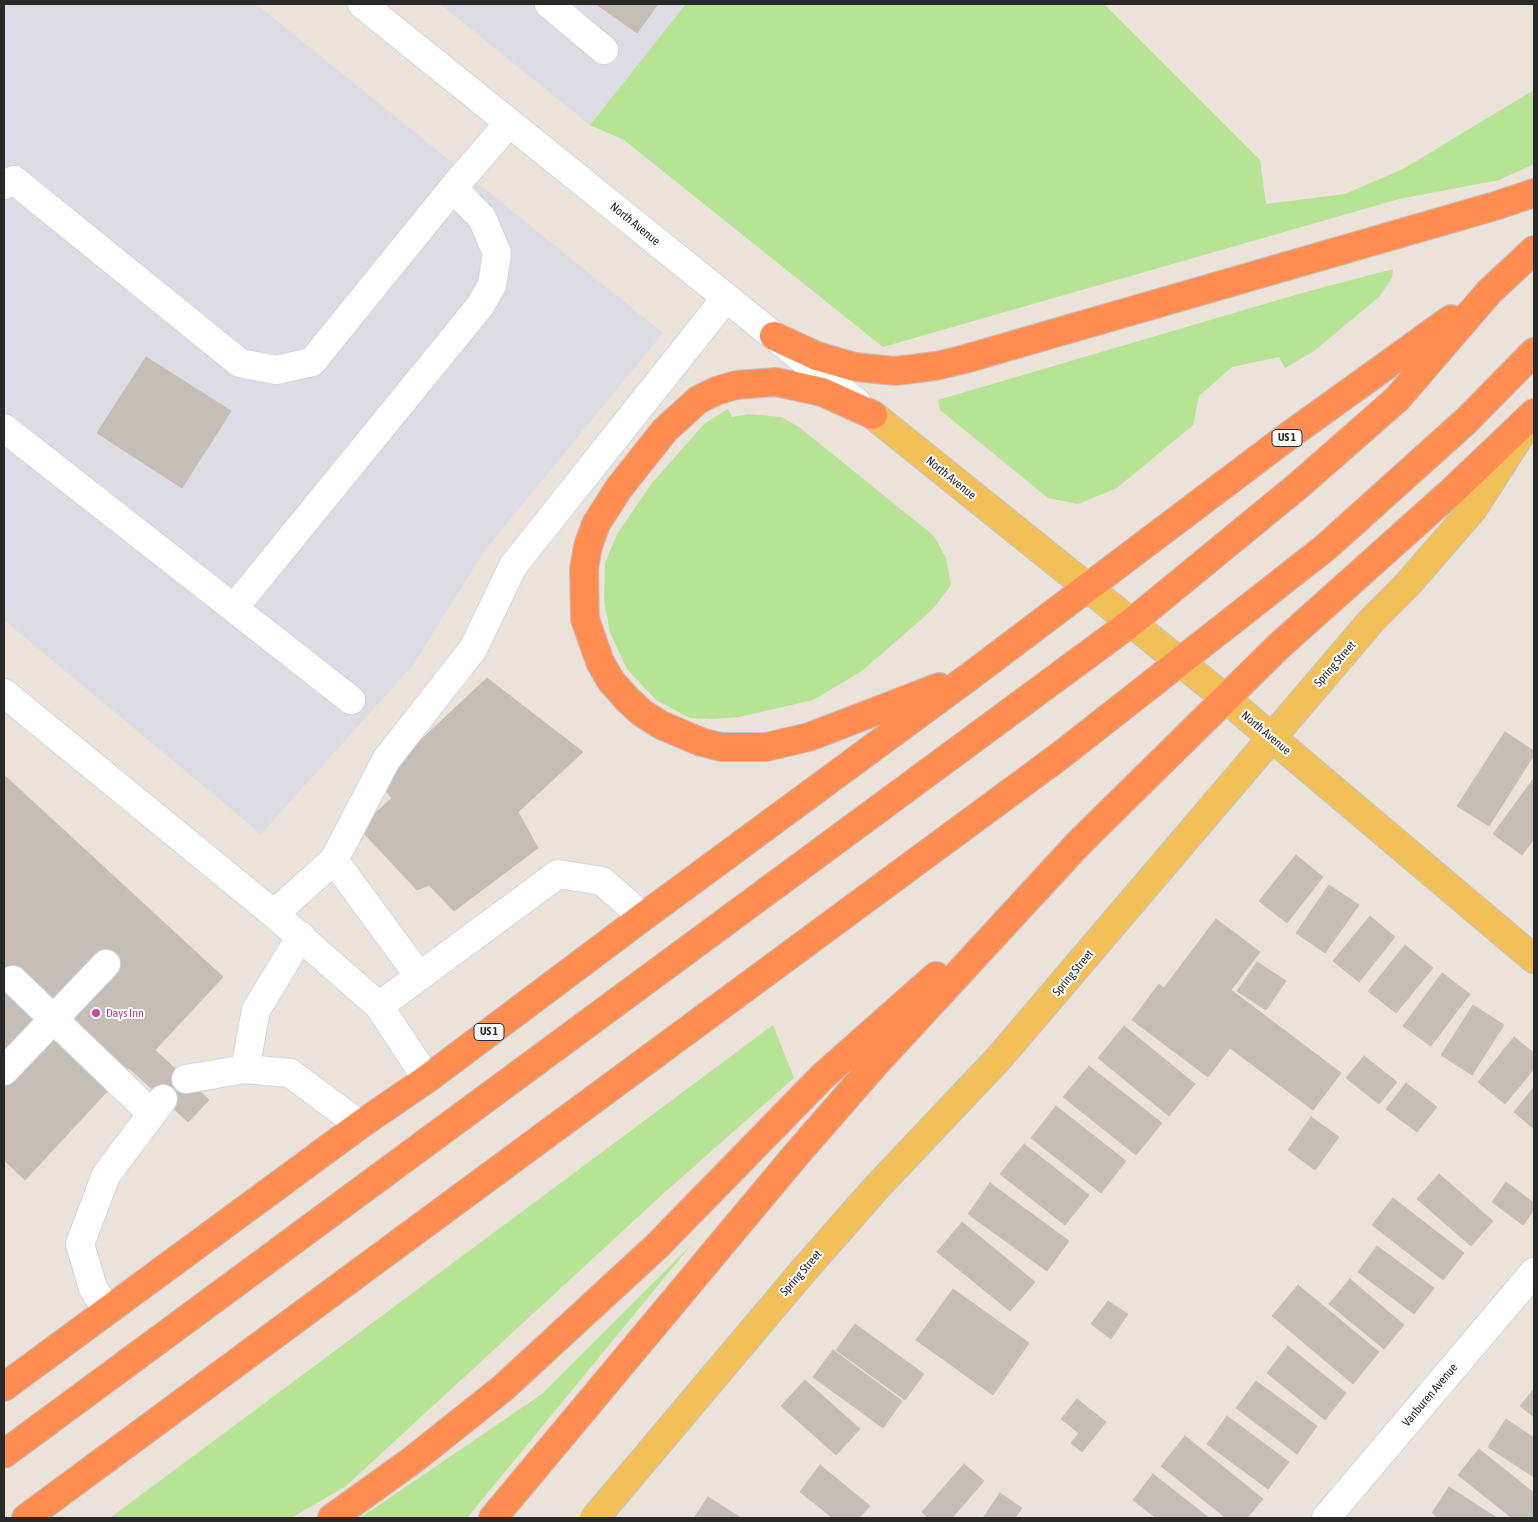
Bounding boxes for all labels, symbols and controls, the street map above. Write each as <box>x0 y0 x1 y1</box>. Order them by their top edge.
street label: North Avenue <box>607 199 663 249</box>
road number: US 1 <box>1272 429 1302 446</box>
street label: North Avenue <box>923 453 979 503</box>
street label: Spring Street <box>1311 638 1359 690</box>
street label: North Avenue <box>1238 708 1294 758</box>
street label: Spring Street <box>1049 947 1097 999</box>
place label: Days Inn <box>106 1006 144 1020</box>
marker: Days Inn <box>90 1007 102 1019</box>
road number: US 1 <box>474 1024 504 1040</box>
street label: Spring Street <box>777 1247 825 1299</box>
street label: Vanburen Avenue <box>1399 1360 1461 1430</box>

